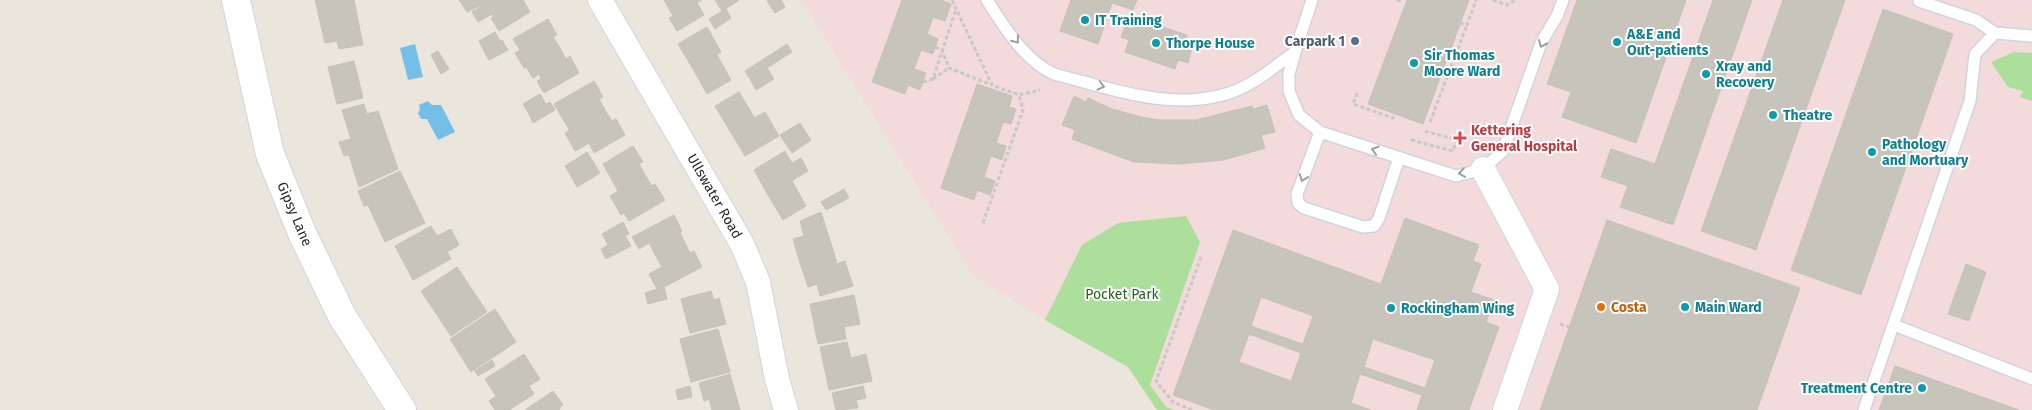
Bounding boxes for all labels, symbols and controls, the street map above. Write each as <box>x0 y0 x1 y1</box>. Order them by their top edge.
place label: IT Training <box>1095 12 1162 29</box>
marker: IT Training <box>1079 14 1091 26</box>
place label: A&E and Out-patients <box>1626 26 1709 59</box>
place label: Carpark 1 <box>1285 33 1345 50</box>
one-way arrow <box>1010 34 1019 43</box>
place label: Thorpe House <box>1166 35 1255 52</box>
marker: Carpark 1 <box>1349 35 1361 47</box>
marker: A&E and Out-patients <box>1611 36 1623 48</box>
marker: Thorpe House <box>1150 37 1162 49</box>
one-way arrow <box>1537 39 1548 48</box>
place label: Sir Thomas Moore Ward <box>1424 47 1500 80</box>
marker: Sir Thomas Moore Ward <box>1408 57 1420 69</box>
place label: Xray and Recovery <box>1715 58 1775 91</box>
marker: Xray and Recovery <box>1700 68 1712 80</box>
one-way arrow <box>1097 80 1105 91</box>
place label: Theatre <box>1783 107 1832 124</box>
marker: Theatre <box>1767 109 1779 121</box>
place label: Kettering General Hospital <box>1471 122 1578 155</box>
marker: Kettering General Hospital <box>1453 131 1467 145</box>
place label: Pathology and Mortuary <box>1882 136 1969 169</box>
one-way arrow <box>1371 146 1379 156</box>
marker: Pathology and Mortuary <box>1866 146 1878 158</box>
street label: Ullswater Road <box>683 151 746 242</box>
one-way arrow <box>1458 168 1467 178</box>
one-way arrow <box>1299 173 1309 182</box>
street label: Gipsy Lane <box>273 179 316 249</box>
park label: Pocket Park <box>1085 286 1160 303</box>
place label: Costa <box>1611 299 1647 316</box>
place label: Main Ward <box>1695 299 1762 316</box>
place label: Rockingham Wing <box>1401 300 1515 317</box>
marker: Costa <box>1595 301 1607 313</box>
marker: Main Ward <box>1679 301 1691 313</box>
marker: Rockingham Wing <box>1385 302 1397 314</box>
place label: Treatment Centre <box>1801 380 1912 397</box>
marker: Treatment Centre <box>1916 382 1928 394</box>

